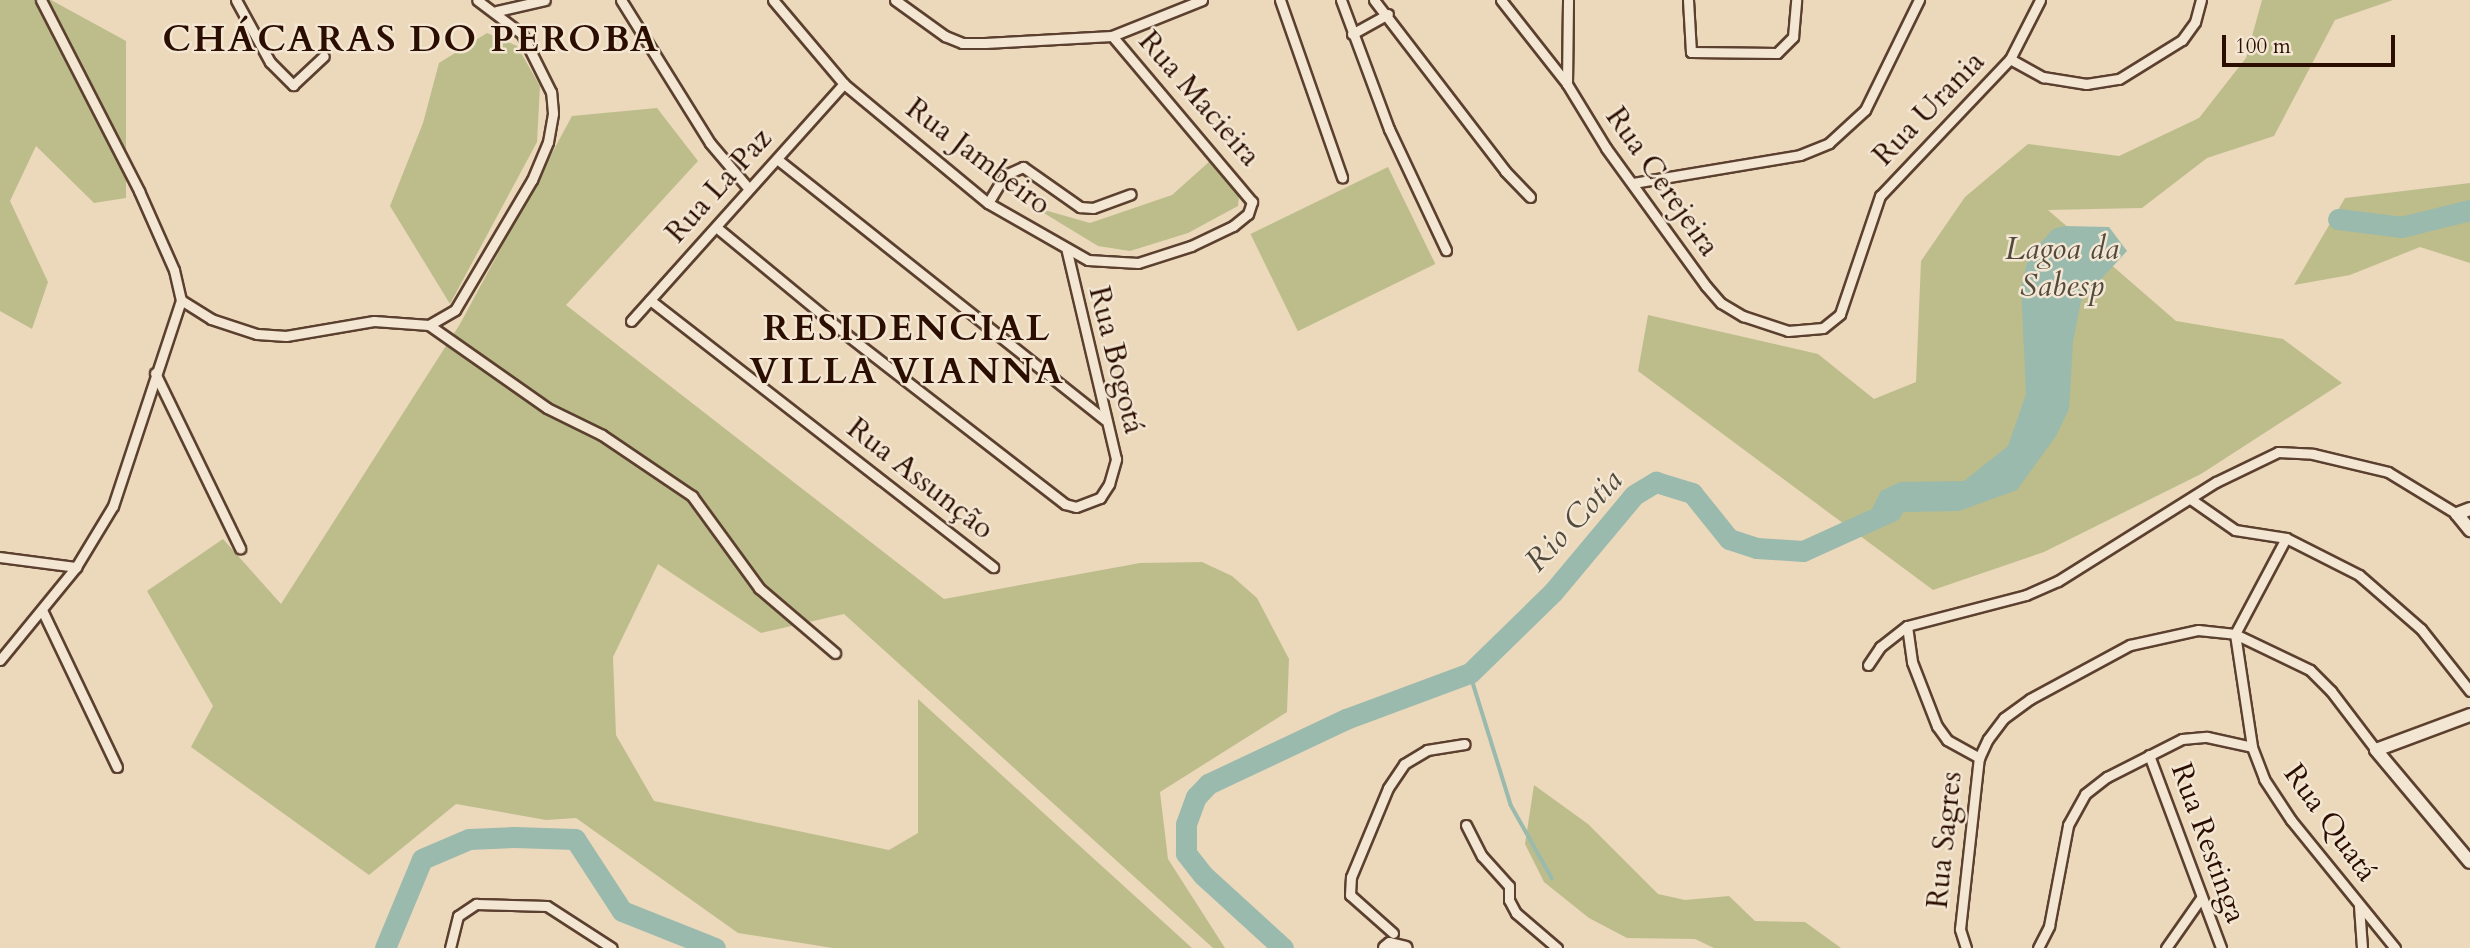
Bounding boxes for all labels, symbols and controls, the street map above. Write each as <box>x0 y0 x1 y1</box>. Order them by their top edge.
district label: CHÁCARAS DO PEROBA <box>164 17 658 61</box>
scale bar <box>2225 21 2398 65</box>
street label: Rua Macieira <box>1130 24 1268 174</box>
text: 100 m <box>2235 32 2291 61</box>
street label: Rua Urania <box>1866 44 1992 174</box>
street label: Rua Jambeiro <box>898 91 1058 223</box>
street label: Rua Cerejeira <box>1597 100 1727 264</box>
street label: Rua La Paz <box>658 121 780 251</box>
water label: Lagoa da Sabesp <box>2005 231 2119 306</box>
street label: Rua Bogotá <box>1080 283 1152 437</box>
district label: RESIDENCIAL VILLA VIANNA <box>751 307 1063 394</box>
street label: Rua Assunção <box>840 411 1000 547</box>
water label: Rio Cotia <box>1517 462 1631 580</box>
street label: Rua Quatá <box>2275 757 2385 889</box>
street label: Rua Restinga <box>2162 758 2254 928</box>
street label: Rua Sagres <box>1920 770 1970 910</box>

